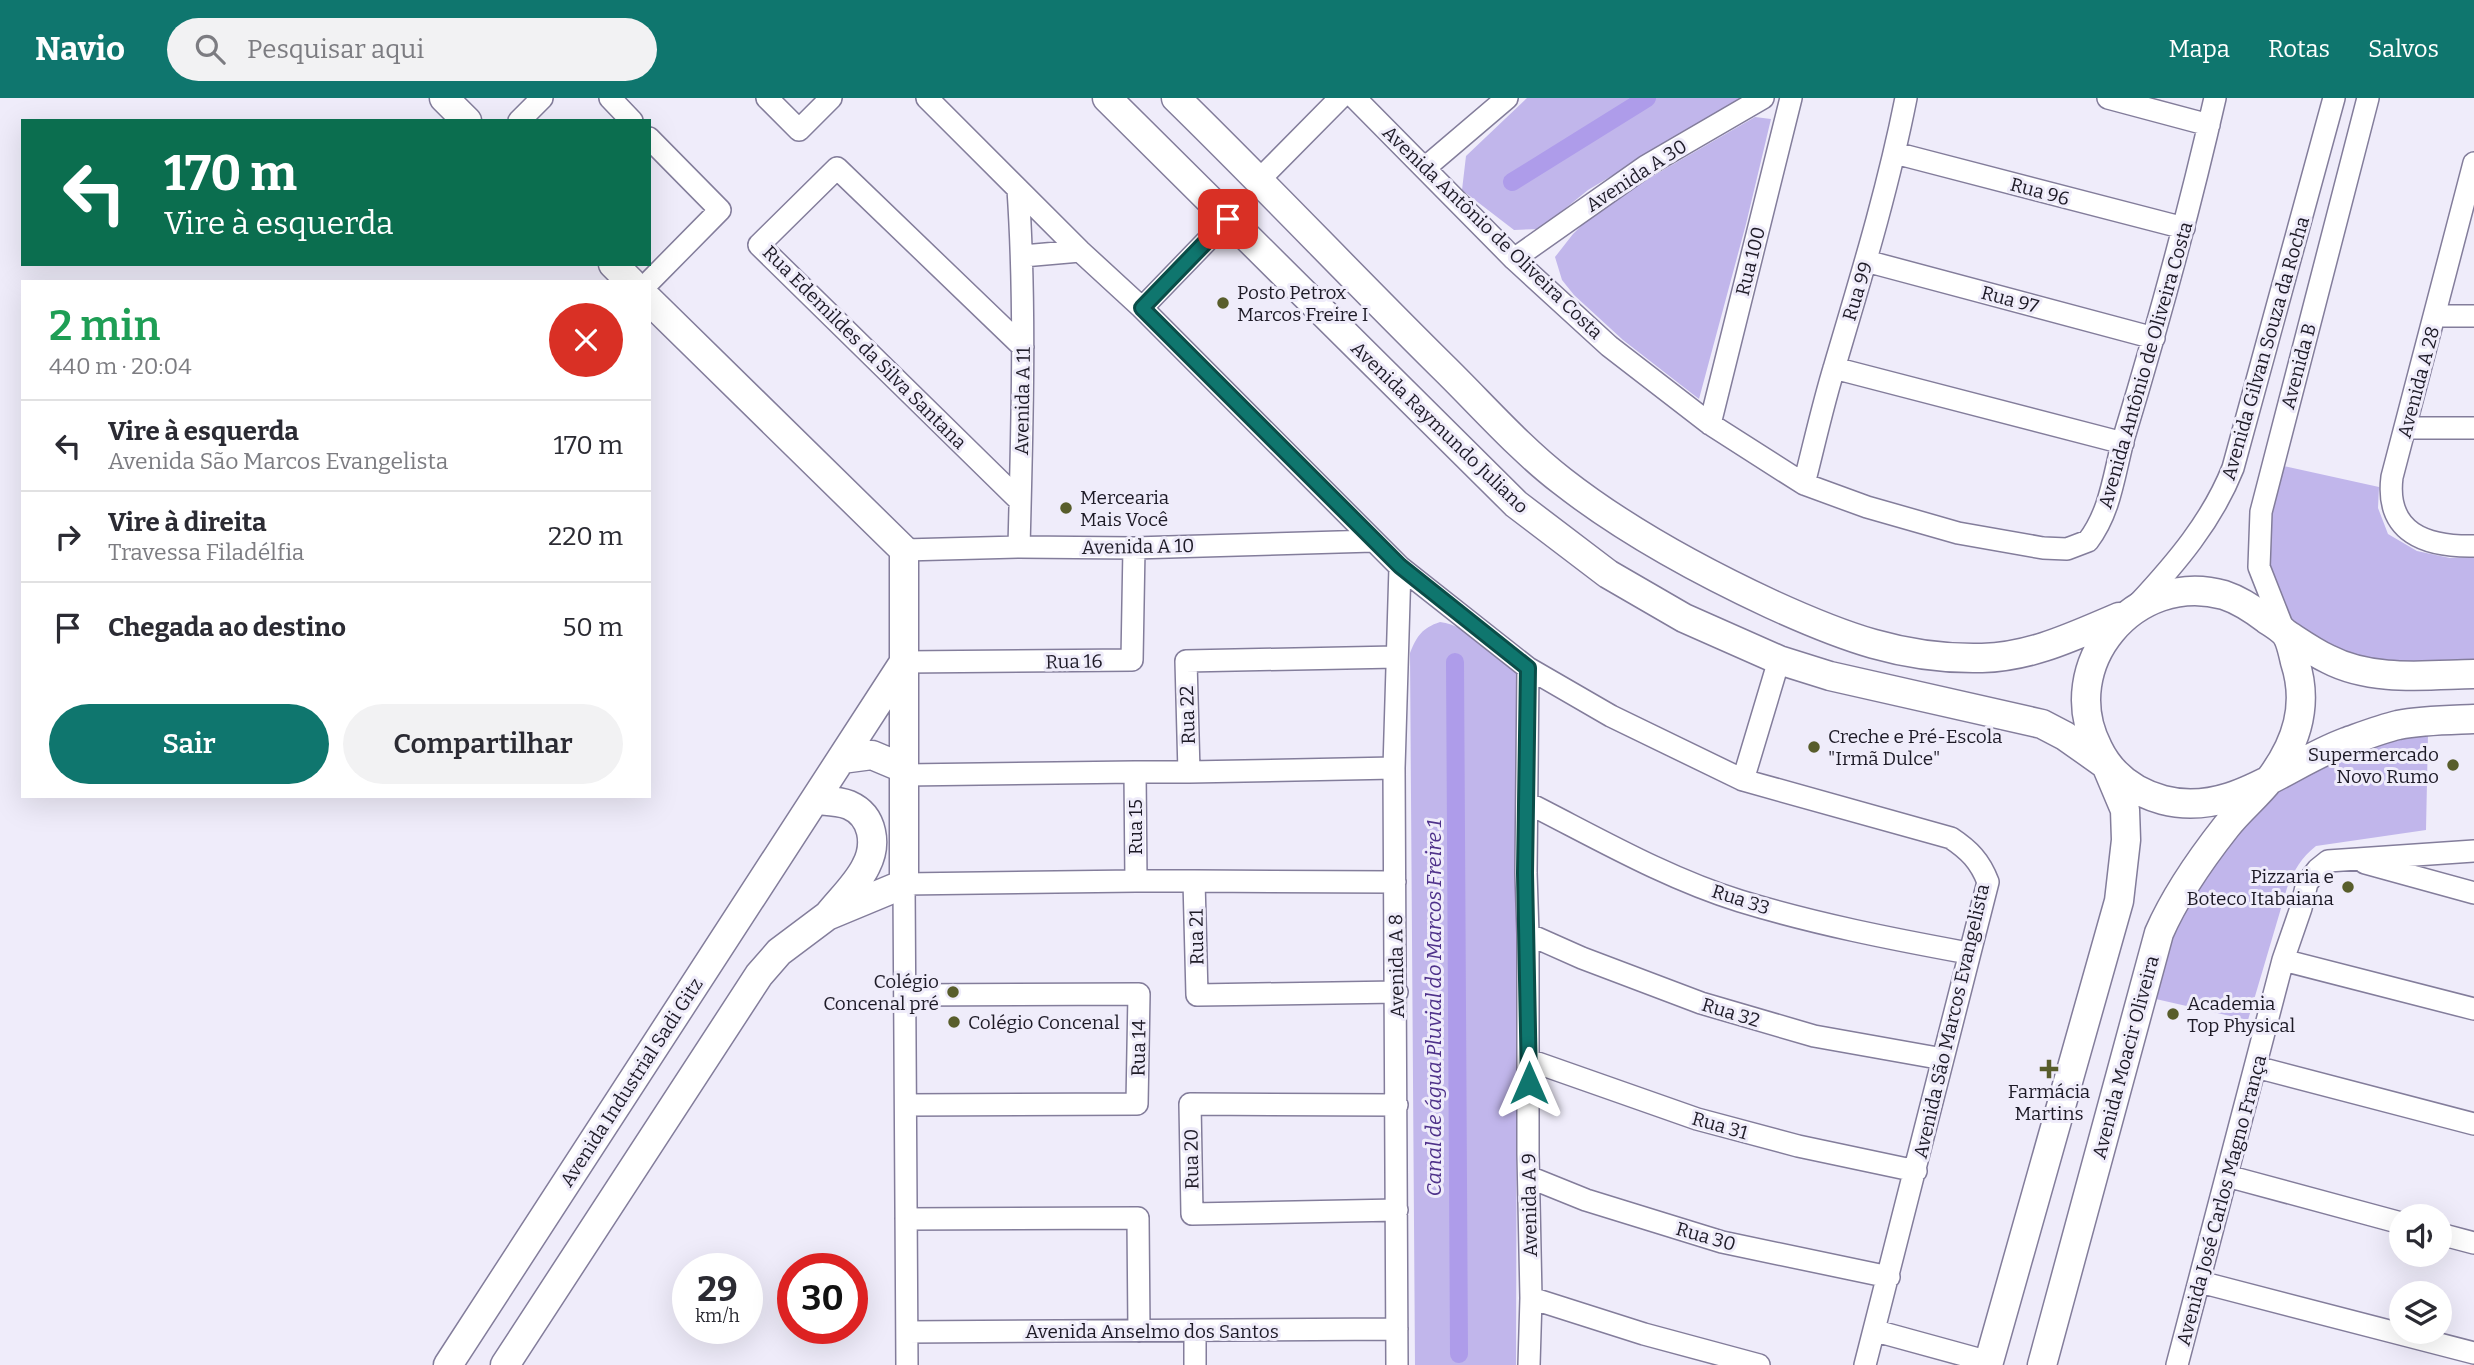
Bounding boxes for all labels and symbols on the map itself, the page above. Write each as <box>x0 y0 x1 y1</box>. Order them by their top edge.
street label: Avenida Antônio de Oliveira Costa <box>1378 121 1608 344</box>
street label: Avenida A 30 <box>1581 134 1691 217</box>
street label: Rua 96 <box>2008 173 2072 210</box>
pin <box>1198 189 1258 249</box>
street label: Avenida Gilvan Souza da Rocha <box>2217 213 2314 483</box>
street label: Avenida Antônio de Oliveira Costa <box>2093 218 2198 511</box>
street label: Rua 100 <box>1731 224 1770 298</box>
street label: Rua Edemildes da Silva Santana <box>758 241 972 454</box>
street label: Rua 99 <box>1838 259 1877 323</box>
place label: Posto Petrox Marcos Freire I <box>1237 281 1368 326</box>
street label: Rua 97 <box>1979 281 2042 318</box>
marker: Posto Petrox Marcos Freire I <box>1215 295 1231 311</box>
street label: Avenida B <box>2276 321 2321 411</box>
street label: Avenida A 28 <box>2393 324 2444 440</box>
street label: Avenida Raymundo Juliano <box>1346 337 1533 518</box>
street label: Avenida A 11 <box>1010 346 1035 455</box>
place label: Mercearia Mais Você <box>1080 486 1170 531</box>
marker: Mercearia Mais Você <box>1058 500 1074 516</box>
street label: Avenida A 10 <box>1081 534 1195 559</box>
street label: Rua 16 <box>1045 650 1103 673</box>
street label: Rua 22 <box>1175 685 1200 745</box>
place label: Creche e Pré-Escola "Irmã Dulce" <box>1828 725 2003 770</box>
marker: Creche e Pré-Escola "Irmã Dulce" <box>1806 739 1822 755</box>
place label: Supermercado Novo Rumo <box>2308 743 2439 788</box>
marker: Supermercado Novo Rumo <box>2445 757 2461 773</box>
street label: Rua 15 <box>1124 799 1147 855</box>
water label: Canal de água Pluvial do Marcos Freire 1 <box>1421 819 1447 1197</box>
place label: Pizzaria e Boteco Itabaiana <box>2187 865 2335 910</box>
street label: Rua 33 <box>1709 879 1773 920</box>
marker: Pizzaria e Boteco Itabaiana <box>2340 879 2356 895</box>
street label: Avenida São Marcos Evangelista <box>1909 881 1994 1161</box>
street label: Rua 21 <box>1185 908 1208 965</box>
street label: Avenida A 8 <box>1384 914 1409 1018</box>
street label: Avenida Moacir Oliveira <box>2087 952 2164 1161</box>
place label: Colégio Concenal pré <box>823 970 939 1015</box>
street label: Avenida Industrial Sadi Gitz <box>555 974 708 1191</box>
marker: Colégio Concenal pré <box>945 984 961 1000</box>
place label: Academia Top Physical <box>2187 992 2295 1037</box>
street label: Rua 32 <box>1699 993 1763 1032</box>
marker: Academia Top Physical <box>2165 1006 2181 1022</box>
place label: Colégio Concenal <box>968 1011 1120 1034</box>
marker: Colégio Concenal <box>946 1014 962 1030</box>
street label: Rua 14 <box>1127 1019 1150 1077</box>
position arrow <box>1492 1046 1566 1120</box>
street label: Avenida José Carlos Magno França <box>2172 1052 2272 1348</box>
marker: Farmácia Martins <box>2041 1061 2057 1077</box>
place label: Farmácia Martins <box>2008 1080 2091 1125</box>
street label: Rua 31 <box>1689 1107 1751 1144</box>
street label: Rua 20 <box>1179 1128 1204 1190</box>
street label: Avenida A 9 <box>1517 1153 1542 1257</box>
street label: Rua 30 <box>1673 1217 1738 1256</box>
speed limit sign: 30 <box>777 1253 868 1344</box>
street label: Avenida Anselmo dos Santos <box>1025 1320 1279 1343</box>

